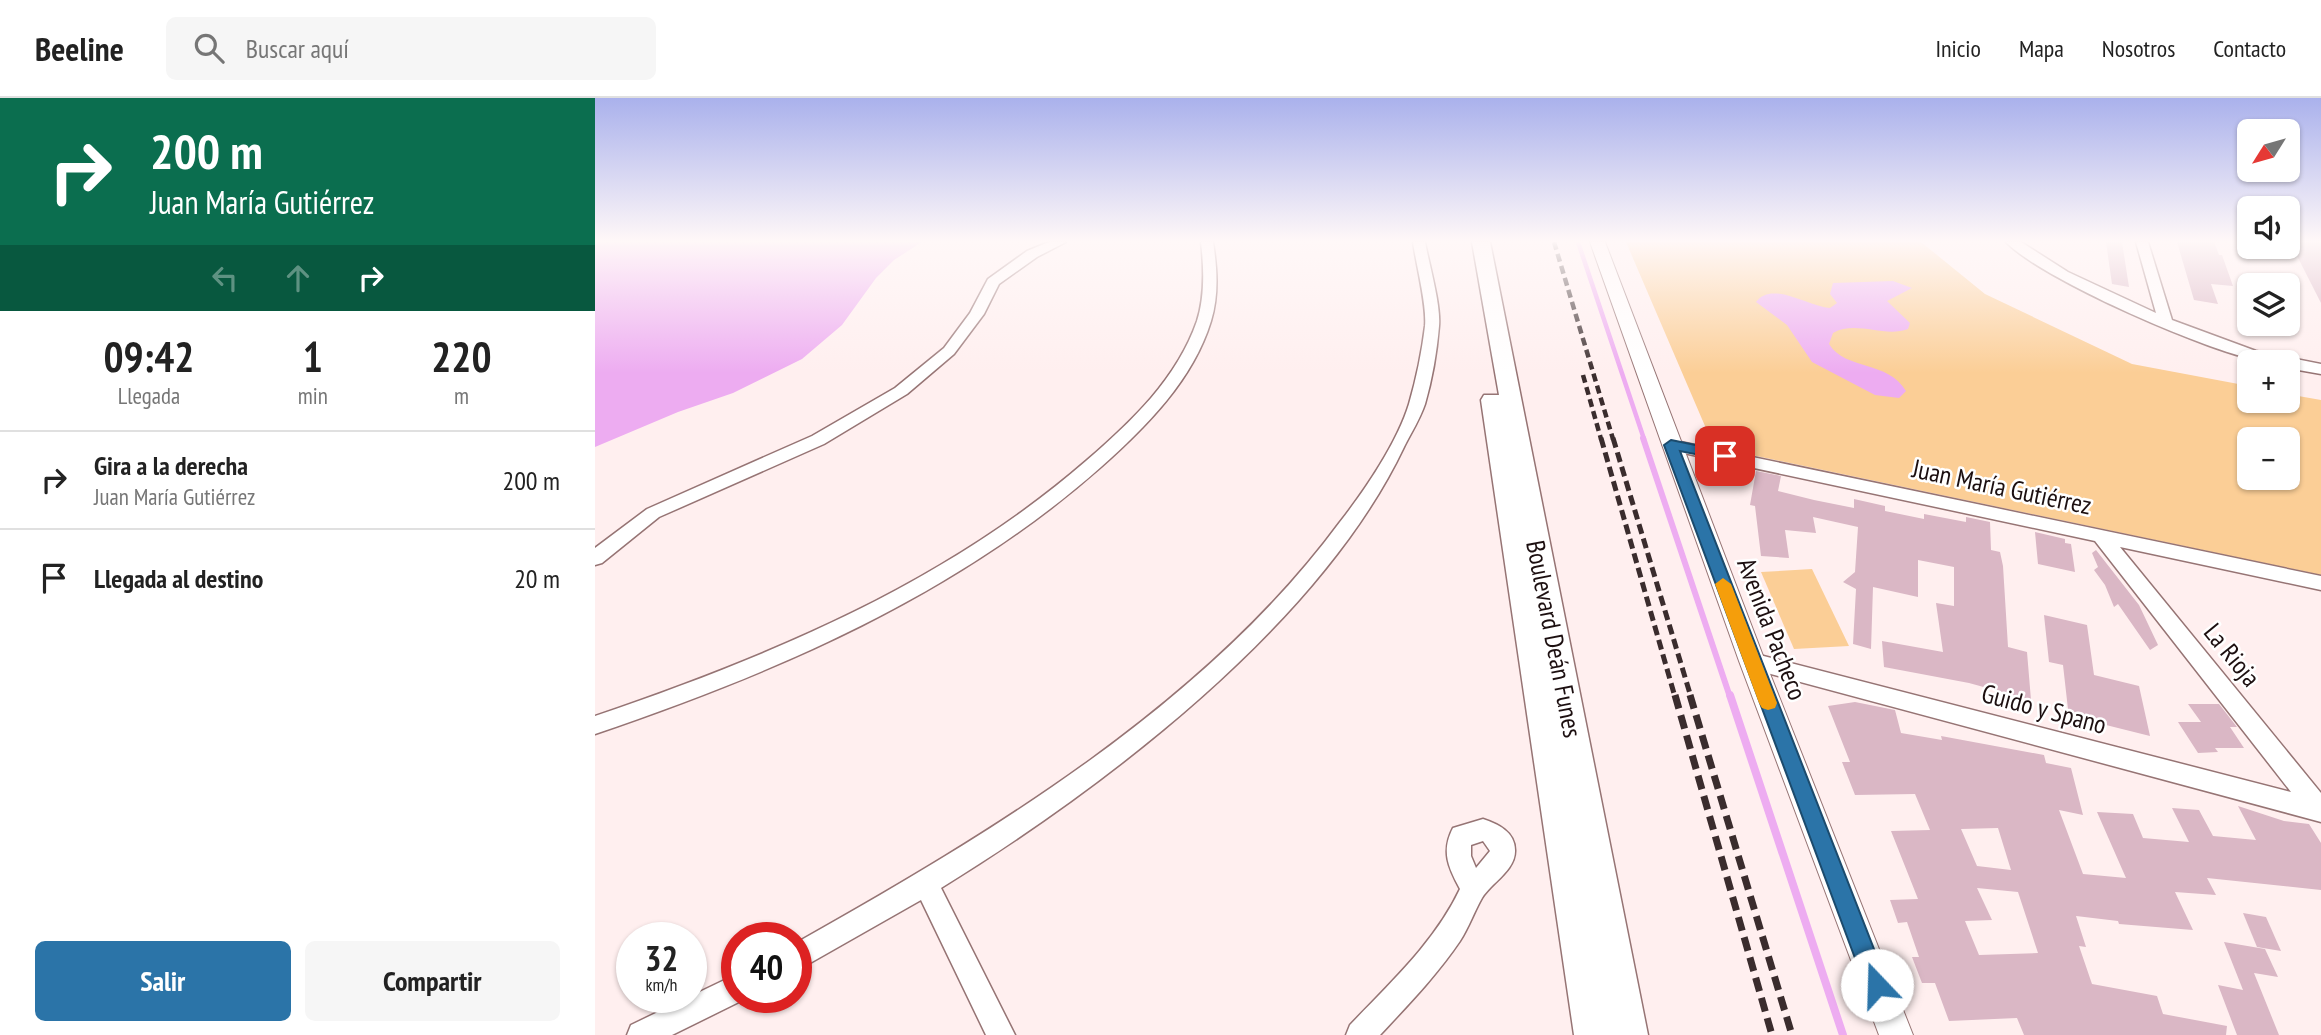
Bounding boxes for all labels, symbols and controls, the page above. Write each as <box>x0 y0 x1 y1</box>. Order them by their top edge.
search box <box>166 17 656 80</box>
text: Beeline <box>35 27 124 70</box>
icon: search <box>190 29 228 67</box>
text: Buscar aquí <box>246 32 349 65</box>
text: Inicio <box>1935 33 1981 64</box>
text: Mapa <box>2019 33 2064 64</box>
text: Nosotros <box>2102 33 2175 64</box>
text: Contacto <box>2213 33 2286 64</box>
text: 200 m <box>150 119 263 183</box>
north arrow <box>2237 119 2299 182</box>
map controls <box>2237 119 2300 490</box>
icon: right <box>35 126 126 217</box>
text: Juan María Gutiérrez <box>150 181 374 223</box>
button: sound <box>2237 196 2300 259</box>
icon: left <box>206 259 244 297</box>
icon: ahead <box>279 259 317 297</box>
icon: right <box>352 259 390 297</box>
button: layers <box>2237 273 2300 336</box>
text: 09:42 <box>103 329 194 384</box>
text: 1 <box>303 329 323 384</box>
text: 220 <box>431 329 492 384</box>
button: + <box>2237 350 2300 413</box>
text: Llegada <box>118 381 180 410</box>
text: min <box>298 381 328 410</box>
text: m <box>454 381 469 410</box>
pin <box>1695 426 1755 486</box>
button: − <box>2237 427 2300 490</box>
icon: arrive <box>1706 437 1744 475</box>
text: Gira a la derecha <box>94 449 248 482</box>
street label: Juan María Gutiérrez <box>1909 451 2095 522</box>
icon: right <box>35 461 73 499</box>
text: 200 m <box>502 464 560 497</box>
text: Juan María Gutiérrez <box>94 482 255 511</box>
street label: Boulevard Deán Funes <box>1519 538 1590 740</box>
street label: Avenida Pacheco <box>1730 553 1815 704</box>
icon: arrive <box>35 559 73 597</box>
text: Llegada al destino <box>94 562 263 595</box>
text: 20 m <box>514 562 560 595</box>
street label: La Rioja <box>2197 616 2268 693</box>
street label: Guido y Spano <box>1978 676 2110 741</box>
speed limit sign: 40 <box>721 922 812 1013</box>
text: 32 <box>645 935 678 981</box>
button: Salir <box>35 941 291 1021</box>
button: Compartir <box>305 941 560 1021</box>
position arrow <box>1840 948 1914 1022</box>
text: km/h <box>646 973 677 996</box>

